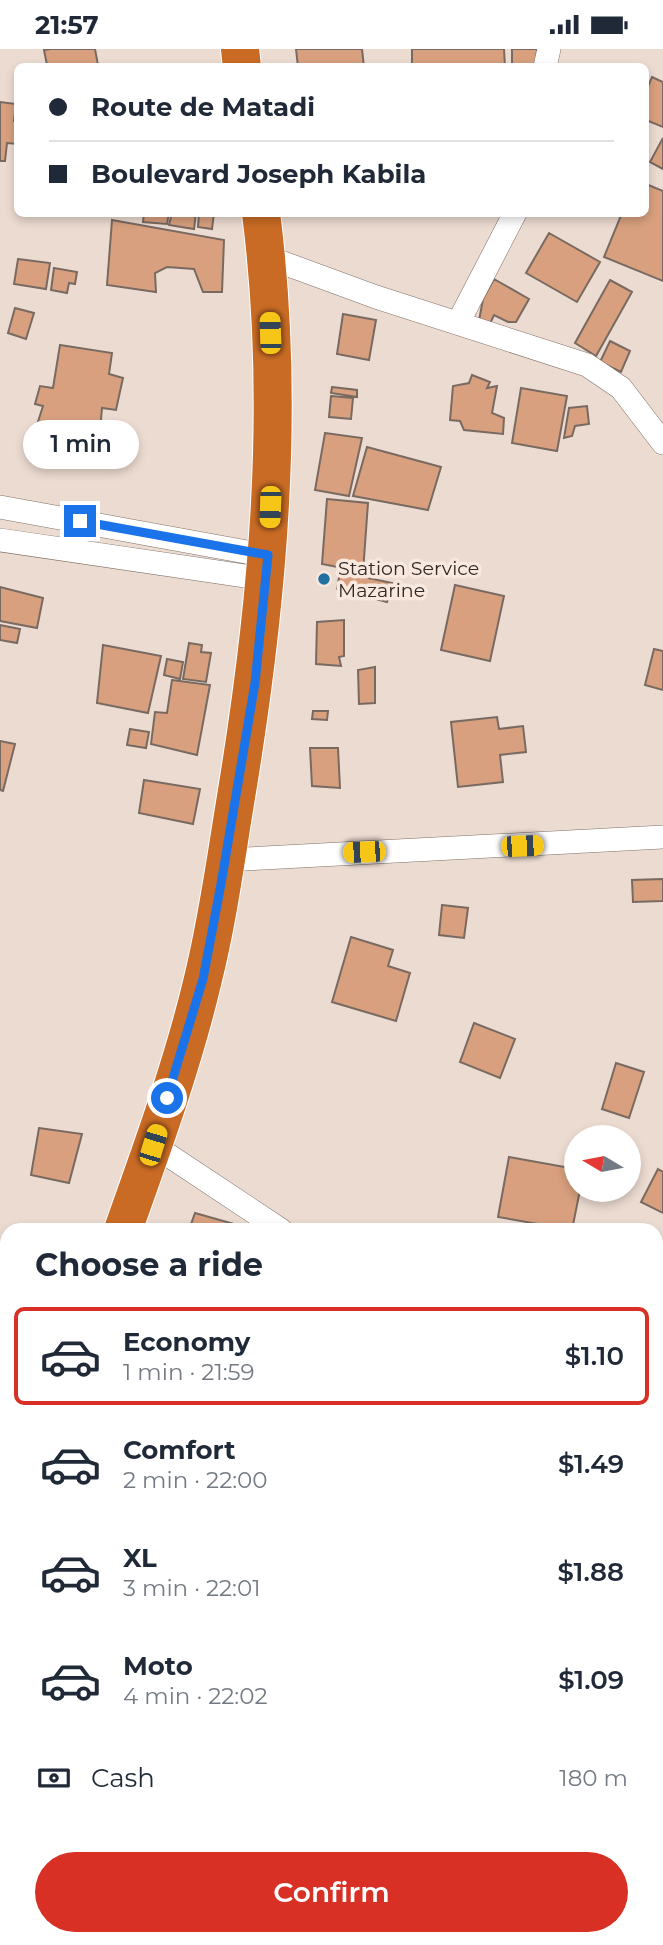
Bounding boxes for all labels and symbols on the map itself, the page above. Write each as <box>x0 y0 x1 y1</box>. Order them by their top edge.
car <box>259 312 282 354</box>
callout: 1 min <box>22 419 138 469</box>
car <box>259 486 282 528</box>
route end <box>64 505 96 537</box>
place label: Station Service Mazarine <box>338 557 479 602</box>
marker: Station Service Mazarine <box>316 571 332 587</box>
car <box>501 835 544 857</box>
car <box>343 841 386 863</box>
route start <box>151 1082 183 1114</box>
car <box>137 1122 170 1168</box>
north arrow <box>564 1125 640 1202</box>

